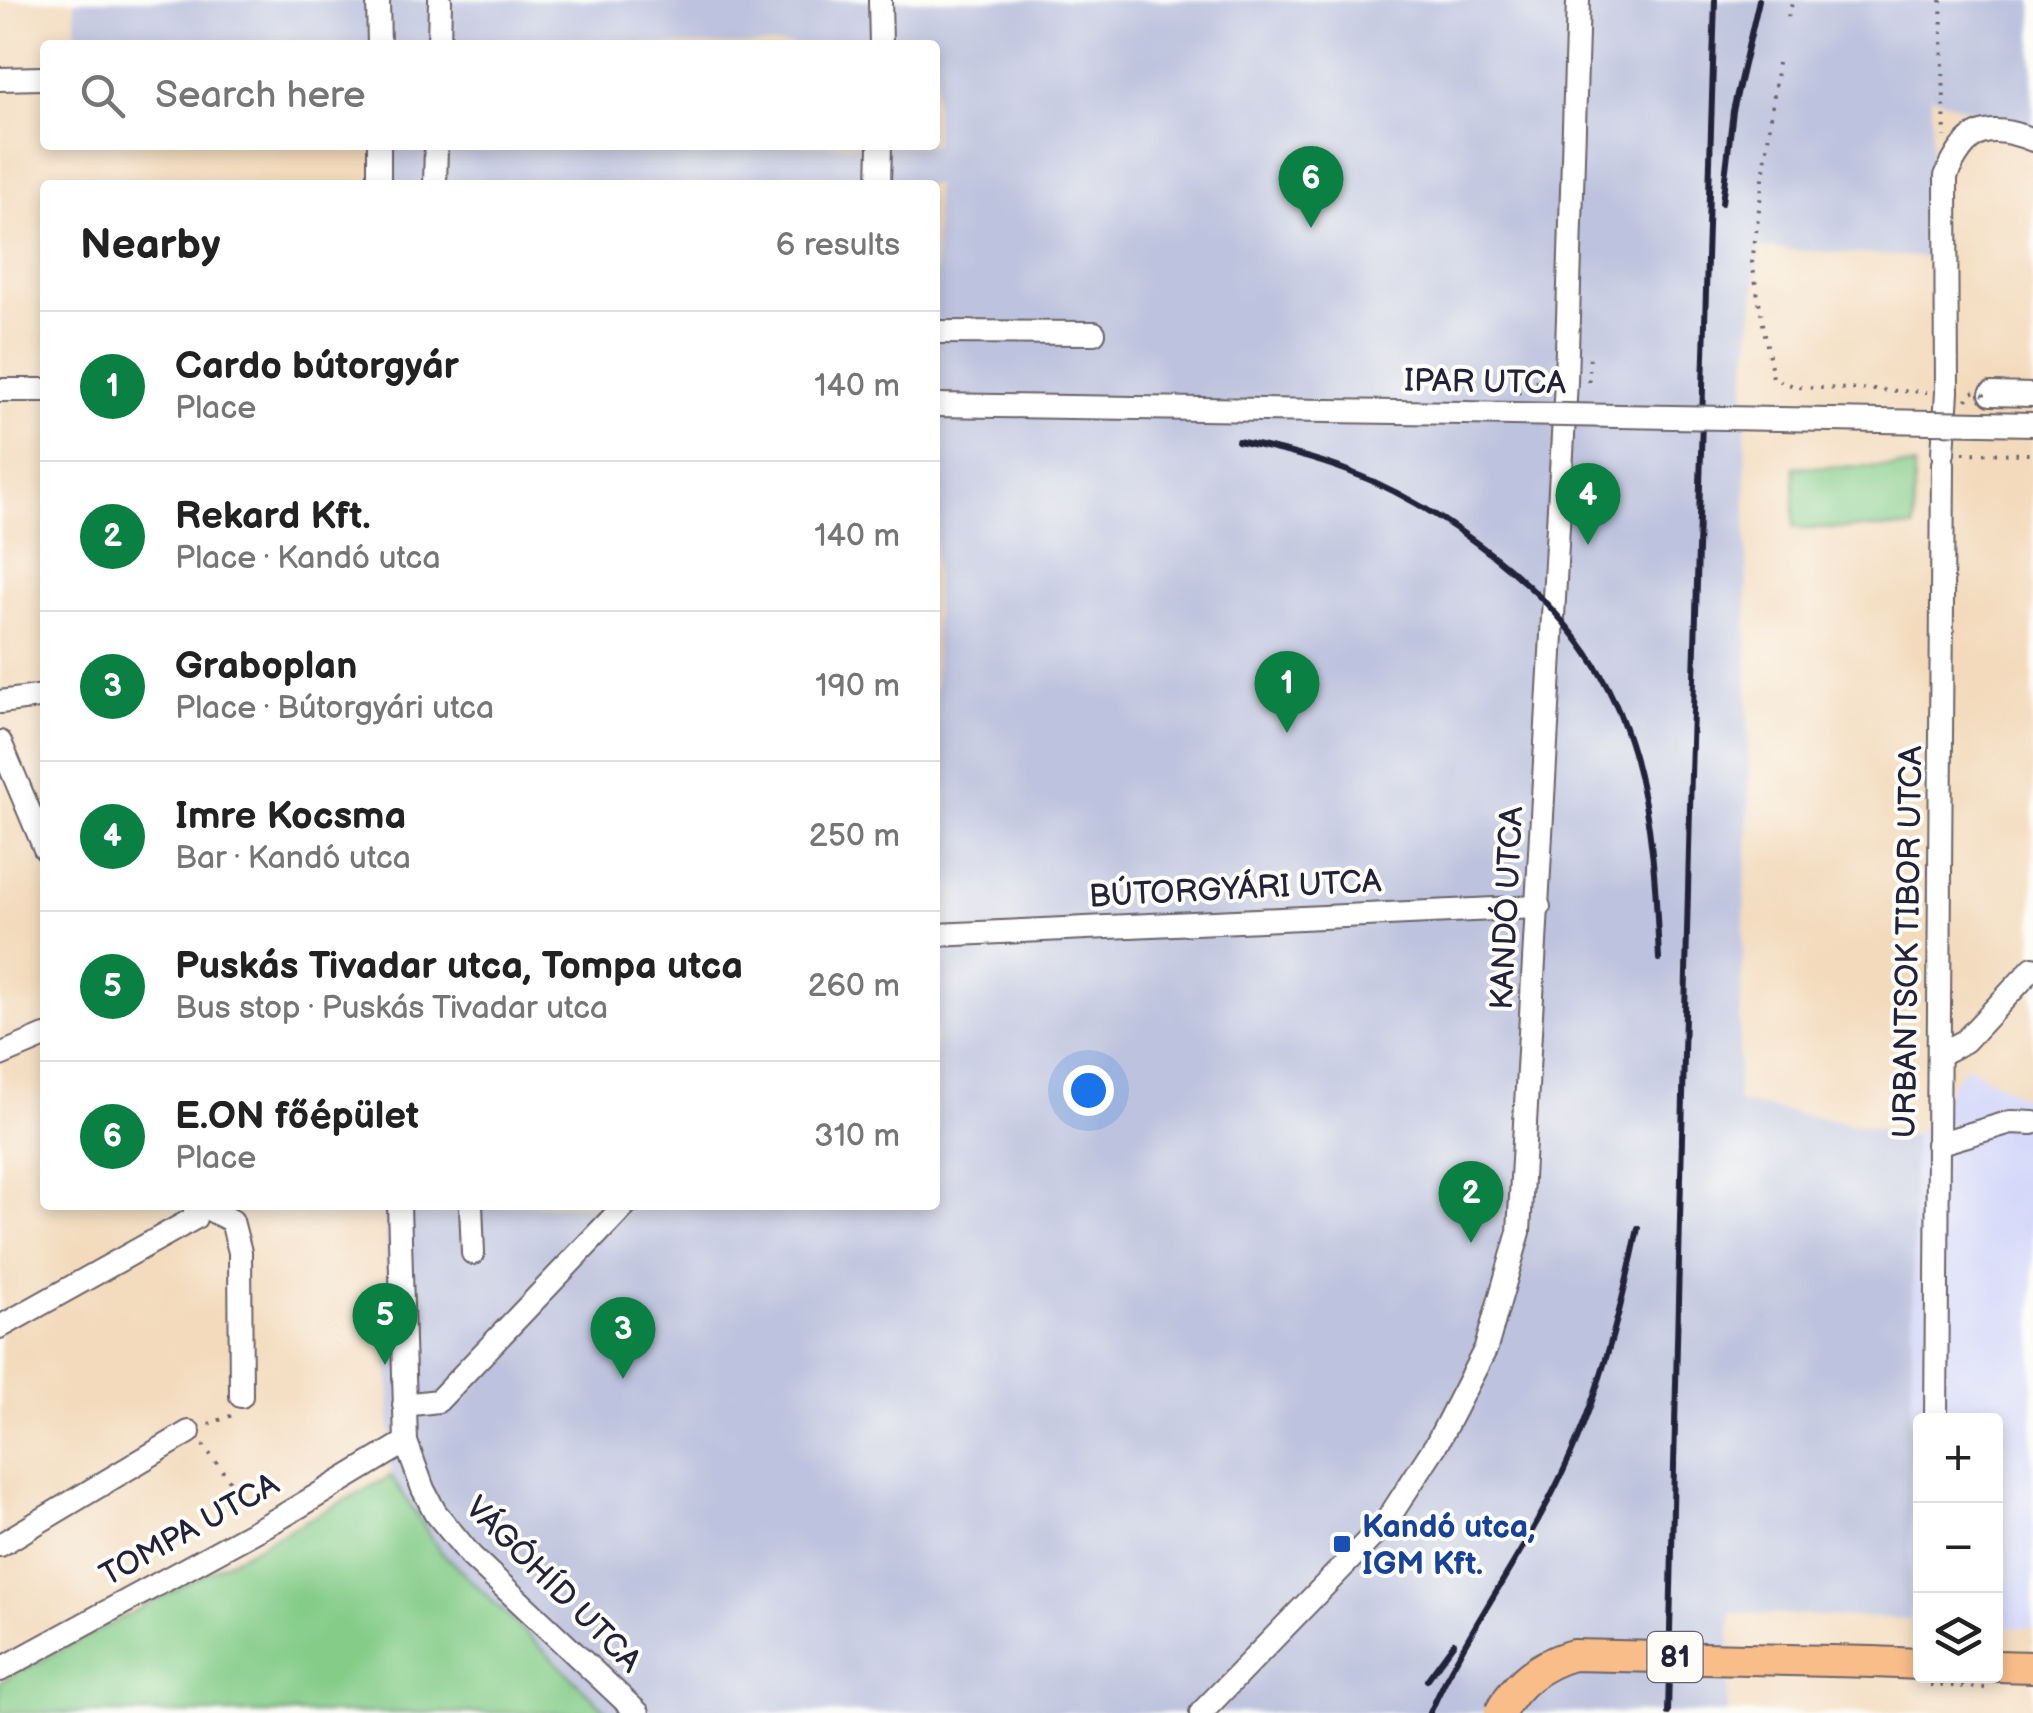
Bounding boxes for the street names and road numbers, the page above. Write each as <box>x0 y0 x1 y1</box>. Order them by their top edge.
street label: IPAR UTCA <box>1404 362 1567 403</box>
street label: URBANTSOK TIBOR UTCA <box>1886 745 1931 1139</box>
street label: KANDÓ UTCA <box>1482 805 1532 1011</box>
street label: BÚTORGYÁRI UTCA <box>1088 861 1383 917</box>
street label: TOMPA UTCA <box>94 1465 286 1595</box>
street label: VÁGÓHÍD UTCA <box>457 1488 650 1682</box>
road number: 81 <box>1648 1632 1702 1682</box>

